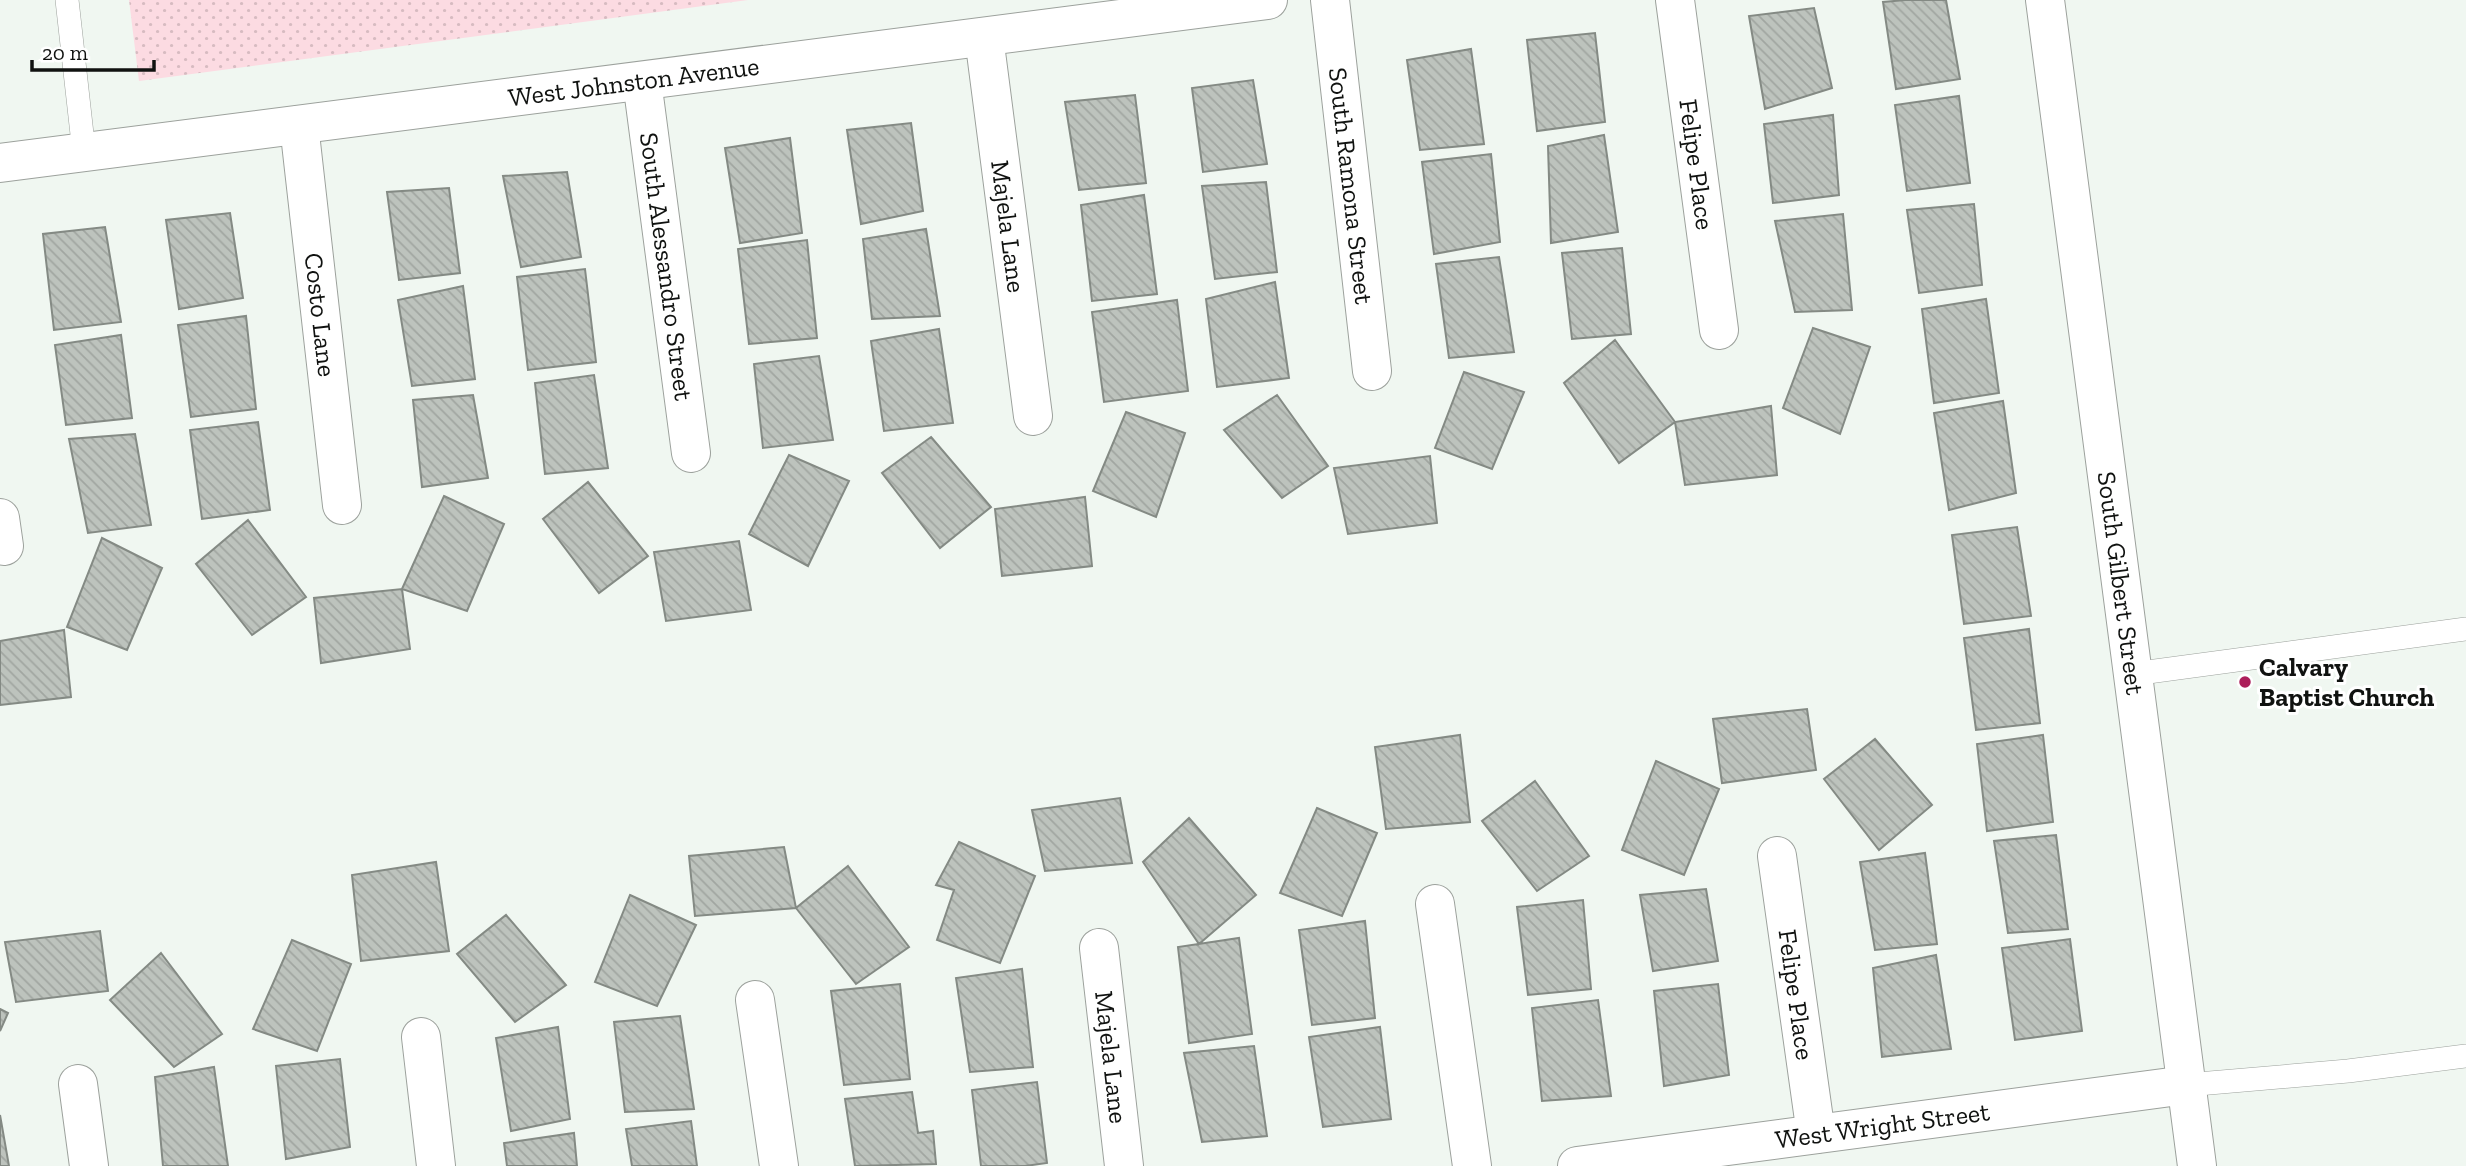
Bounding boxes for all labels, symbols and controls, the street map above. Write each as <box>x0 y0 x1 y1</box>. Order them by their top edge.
scale bar <box>32 28 154 72</box>
text: 20 m <box>42 40 88 65</box>
street label: West Johnston Avenue <box>506 50 761 114</box>
street label: South Ramona Street <box>1322 66 1380 306</box>
street label: Felipe Place <box>1672 97 1721 232</box>
street label: South Alessandro Street <box>633 130 700 403</box>
street label: Majela Lane <box>984 158 1033 295</box>
street label: Costo Lane <box>298 251 343 378</box>
street label: South Gilbert Street <box>2091 469 2151 697</box>
place label: Calvary Baptist Church <box>2259 651 2434 713</box>
marker: Calvary Baptist Church <box>2237 674 2253 690</box>
street label: Felipe Place <box>1771 927 1821 1062</box>
street label: Majela Lane <box>1088 989 1135 1125</box>
street label: West Wright Street <box>1773 1095 1992 1155</box>

